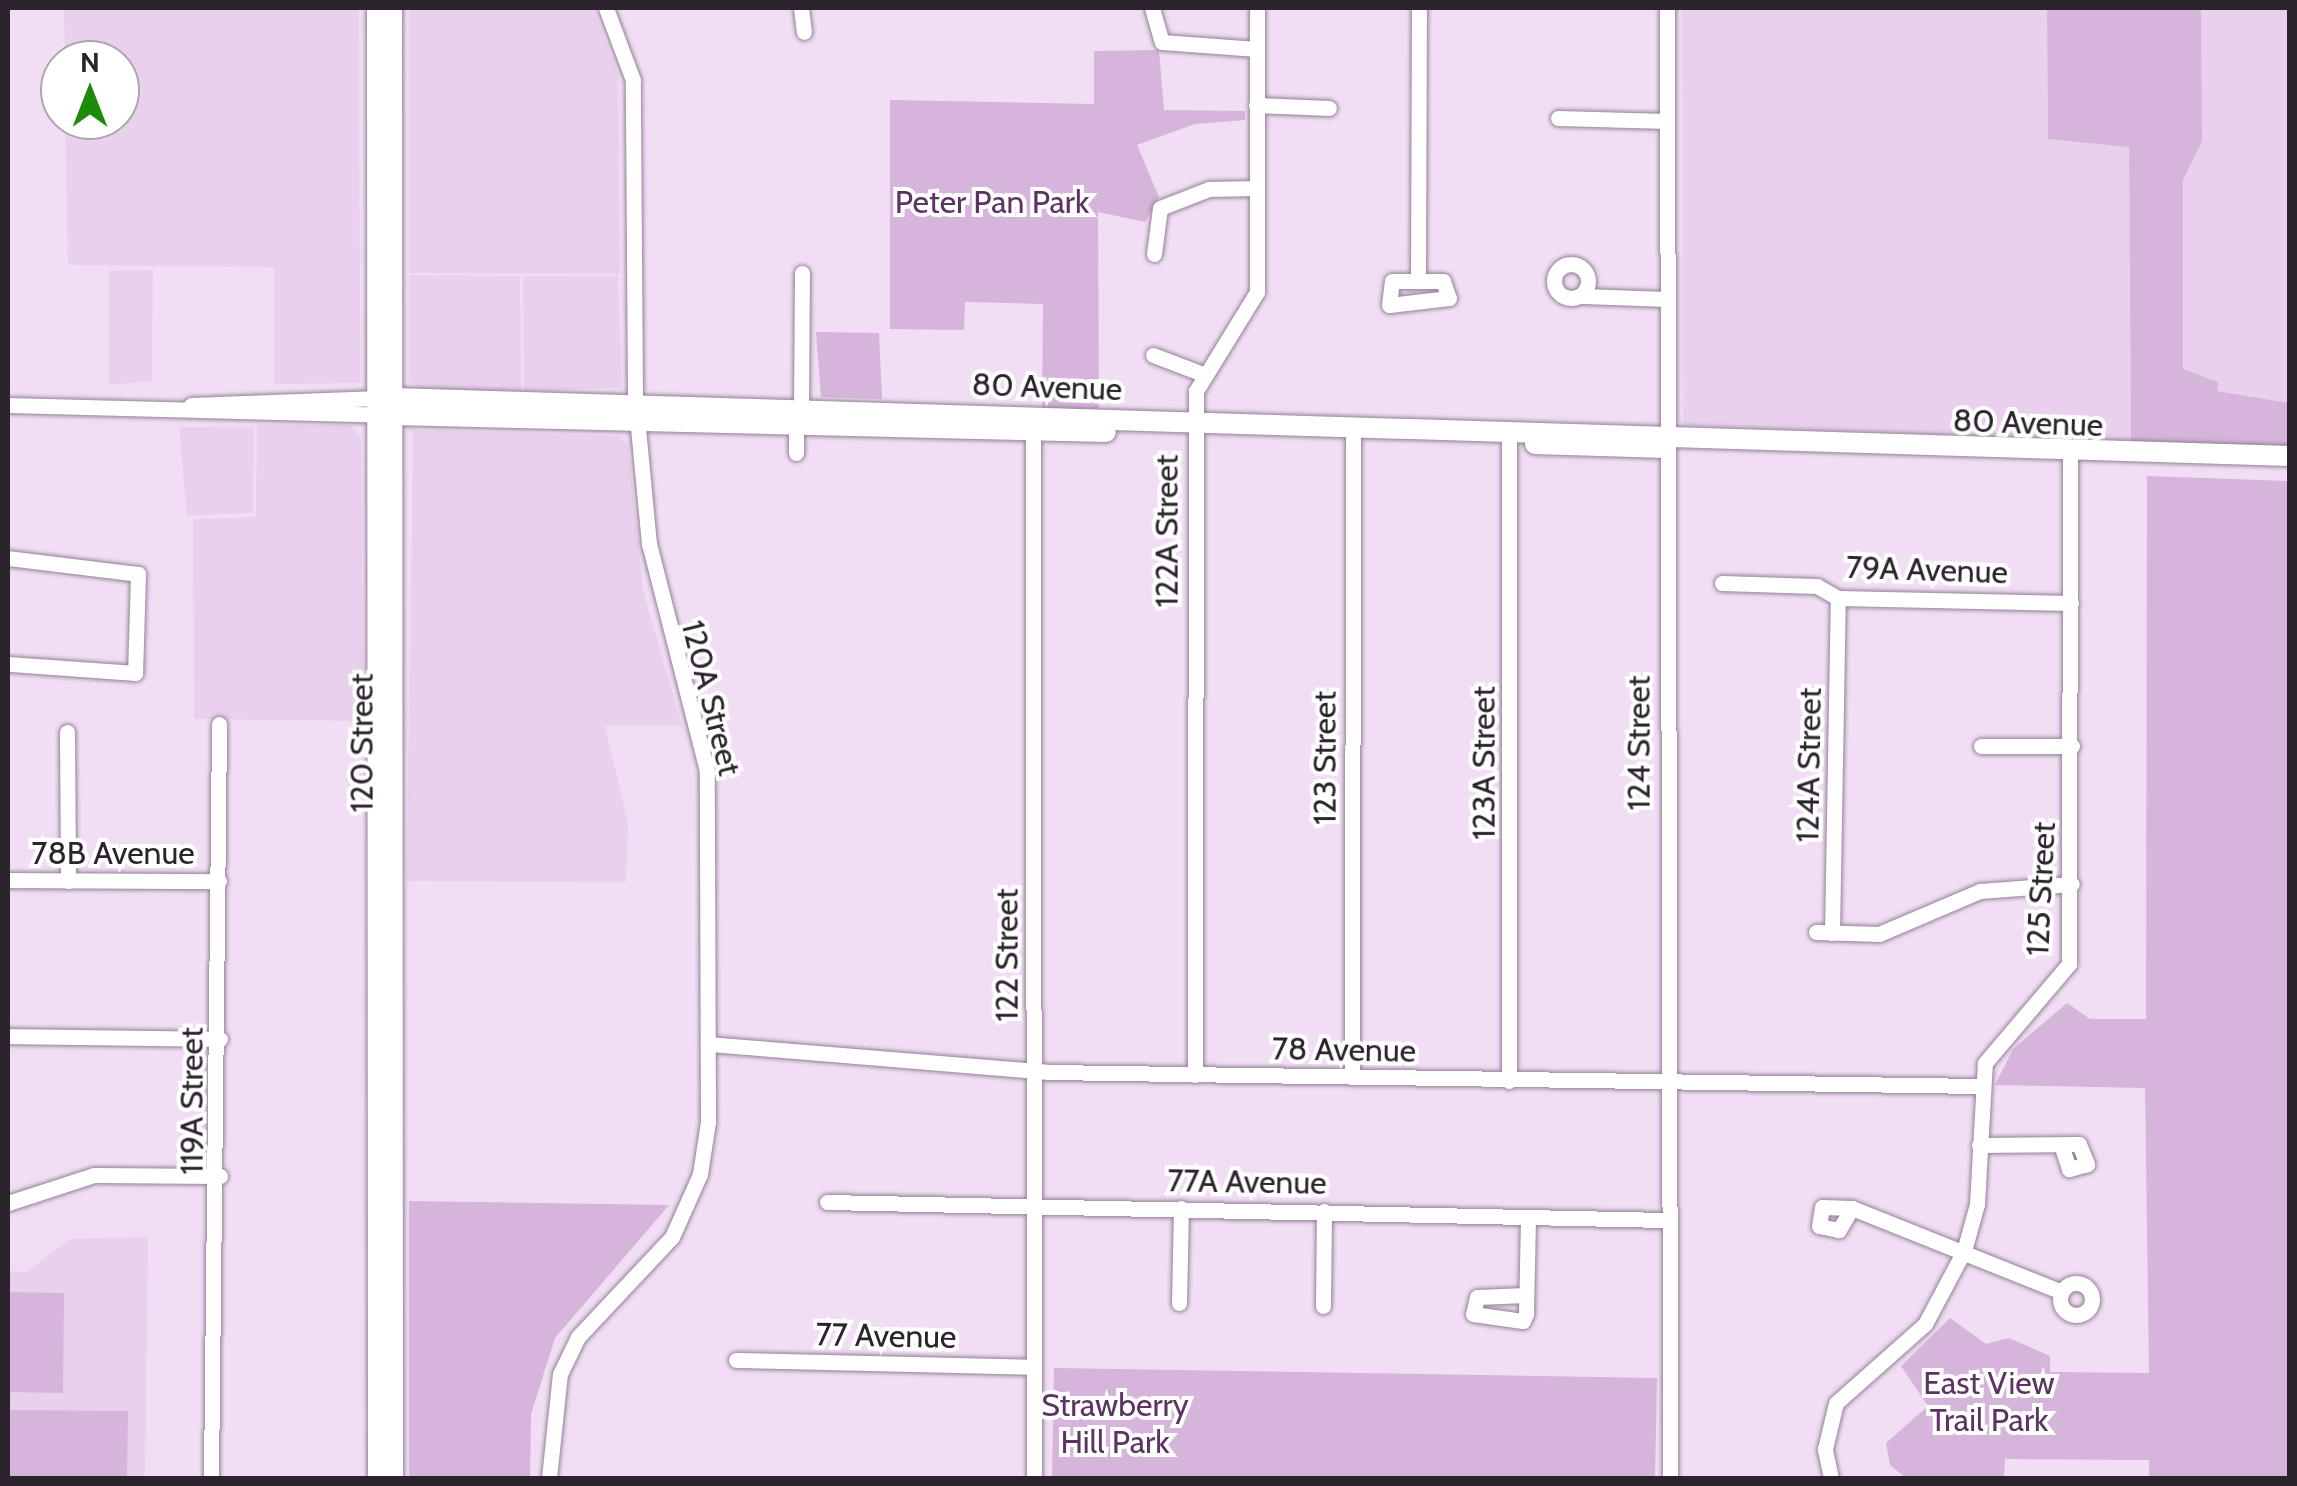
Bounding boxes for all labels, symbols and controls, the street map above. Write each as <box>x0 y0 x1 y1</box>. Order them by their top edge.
north arrow <box>40 40 140 140</box>
text: N <box>80 45 100 79</box>
park label: Peter Pan Park <box>895 183 1089 221</box>
street label: 80 Avenue <box>971 365 1123 409</box>
street label: 80 Avenue <box>1952 401 2104 445</box>
street label: 122A Street <box>1148 454 1186 608</box>
street label: 79A Avenue <box>1845 548 2009 592</box>
street label: 120A Street <box>673 617 749 779</box>
street label: 120 Street <box>343 674 381 812</box>
street label: 124 Street <box>1620 675 1658 811</box>
street label: 123A Street <box>1465 686 1503 840</box>
street label: 124A Street <box>1788 687 1830 843</box>
street label: 123 Street <box>1306 691 1344 825</box>
street label: 125 Street <box>2018 821 2064 957</box>
street label: 78B Avenue <box>31 834 195 872</box>
street label: 122 Street <box>988 888 1026 1022</box>
street label: 119A Street <box>173 1027 211 1175</box>
street label: 78 Avenue <box>1272 1030 1416 1070</box>
street label: 77A Avenue <box>1167 1161 1327 1203</box>
street label: 77 Avenue <box>815 1316 957 1356</box>
park label: East View Trail Park <box>1923 1365 2055 1440</box>
park label: Strawberry Hill Park <box>1041 1387 1189 1462</box>

